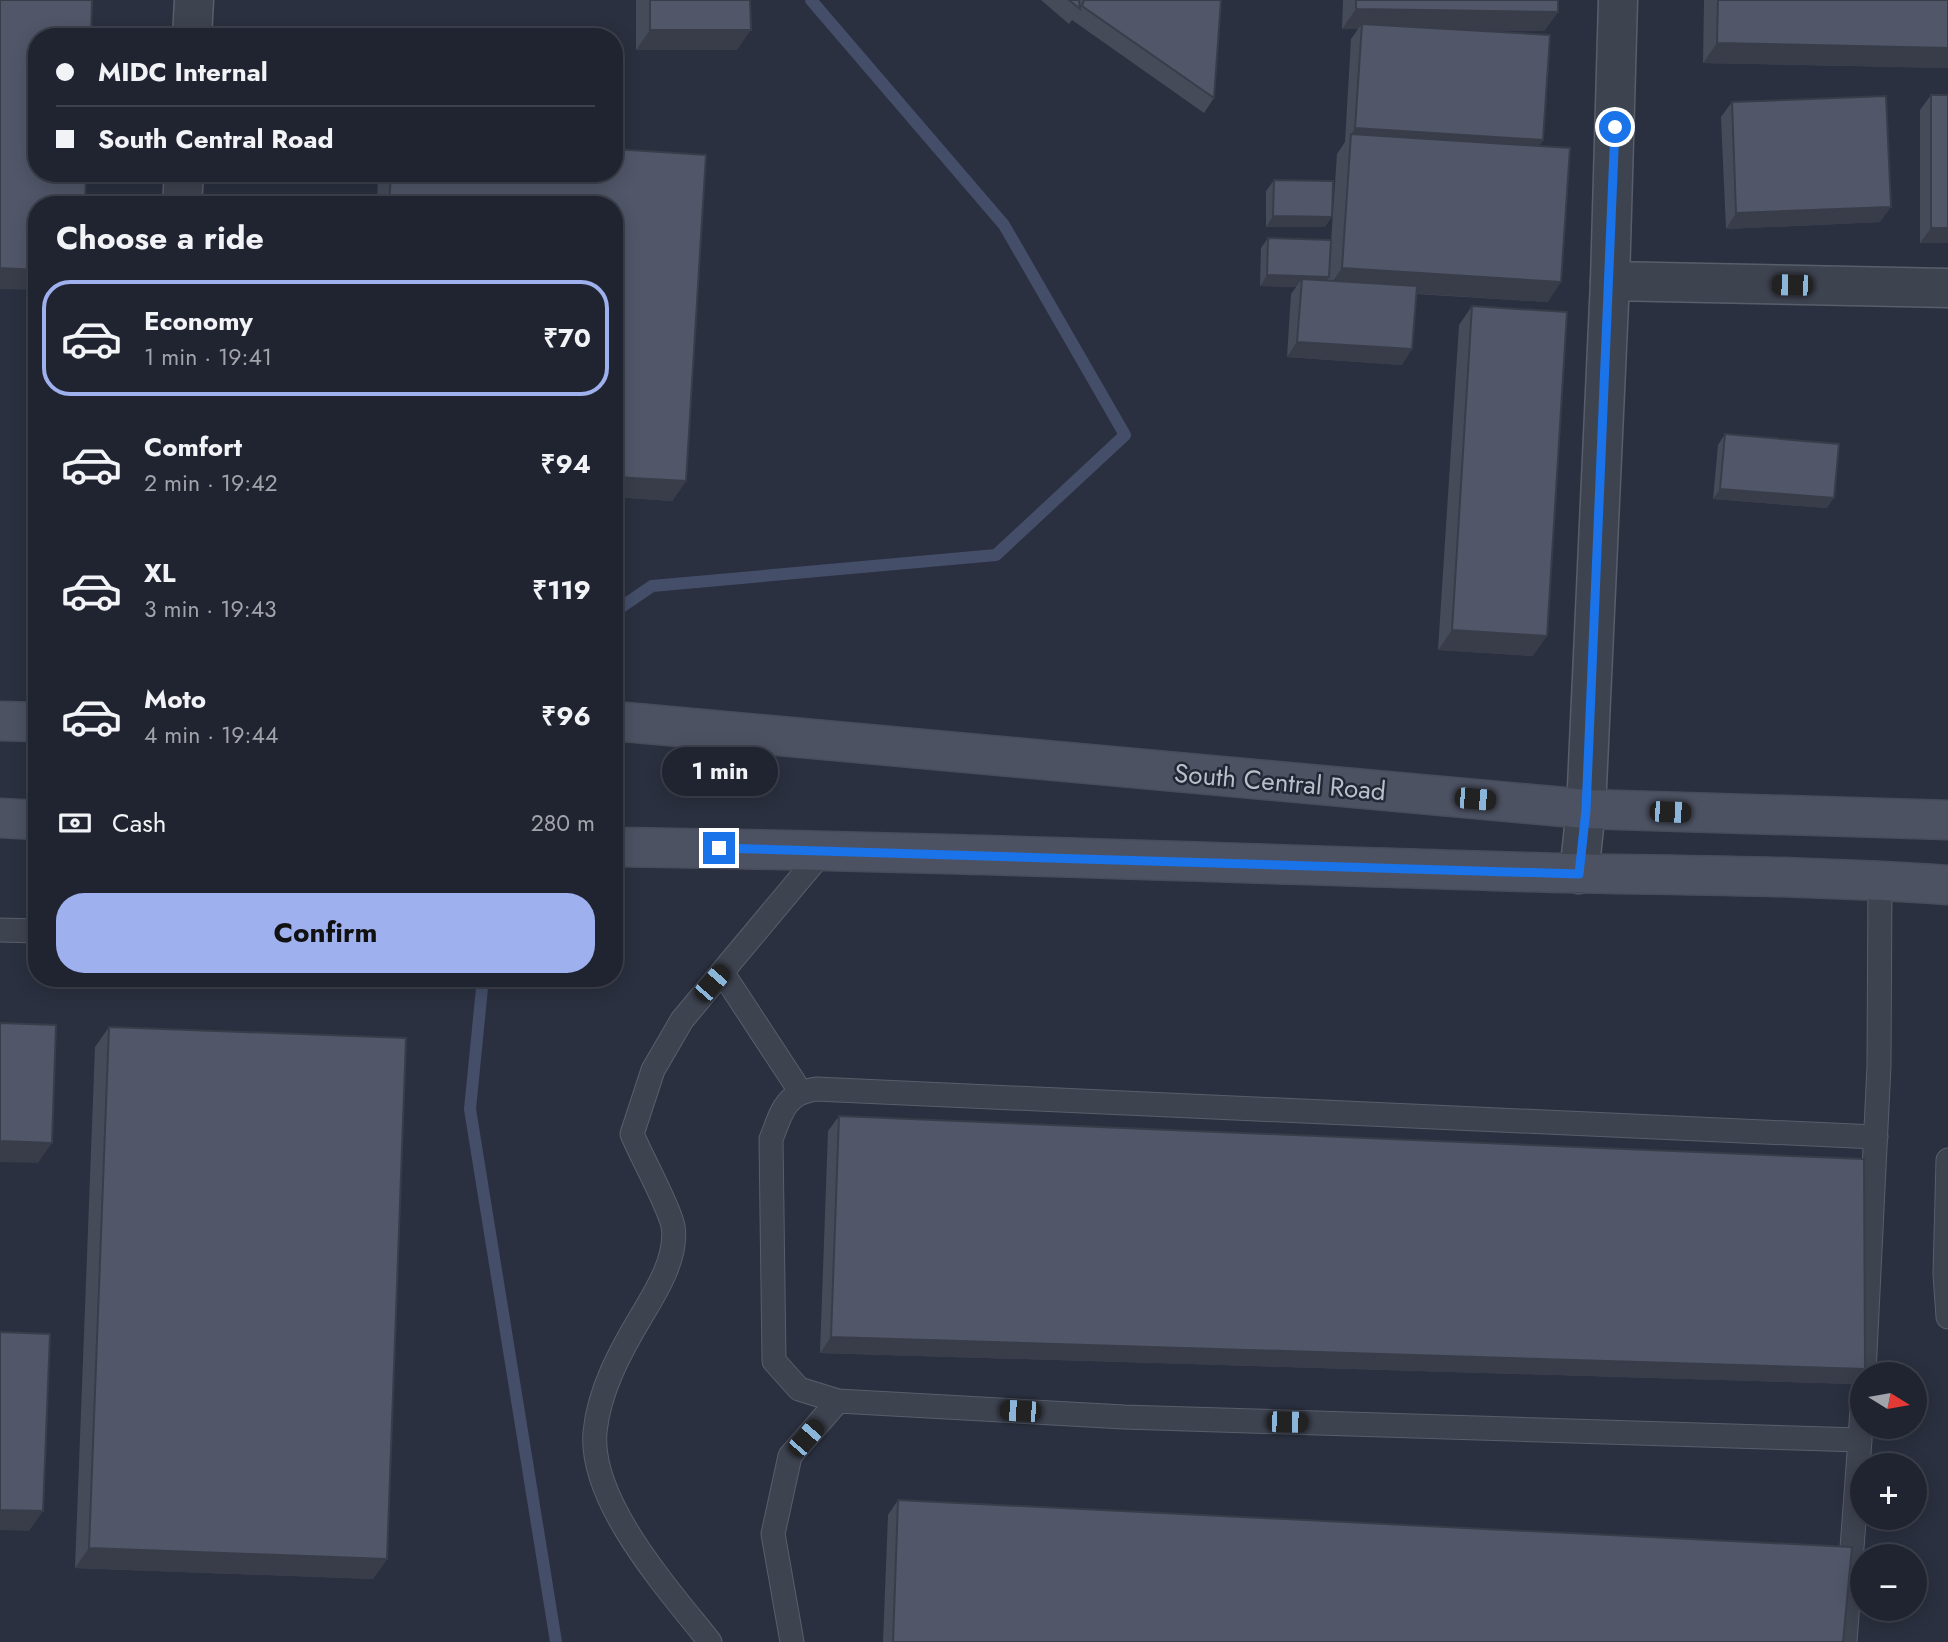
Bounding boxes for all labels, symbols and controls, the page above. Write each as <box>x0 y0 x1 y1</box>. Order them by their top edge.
text: MIDC Internal <box>98 53 268 91</box>
route start <box>1599 111 1631 143</box>
text: South Central Road <box>98 120 333 158</box>
text: Choose a ride <box>56 215 264 261</box>
car <box>1771 274 1814 296</box>
text: Economy <box>144 302 253 340</box>
icon: car <box>60 307 123 370</box>
text: ₹70 <box>543 319 591 357</box>
text: 1 min · 19:41 <box>144 340 272 374</box>
text: Comfort <box>144 428 242 466</box>
icon: car <box>60 433 123 496</box>
text: ₹94 <box>541 445 591 483</box>
text: 2 min · 19:42 <box>144 466 278 500</box>
text: XL <box>144 554 176 592</box>
icon: car <box>60 559 123 622</box>
text: ₹119 <box>532 571 591 609</box>
text: 3 min · 19:43 <box>144 592 277 626</box>
text: Moto <box>144 680 206 718</box>
icon: car <box>60 685 123 748</box>
text: ₹96 <box>541 697 591 735</box>
text: 4 min · 19:44 <box>144 718 278 752</box>
callout: 1 min <box>661 746 777 796</box>
text: 1 min <box>691 754 749 788</box>
street label: South Central Road <box>1173 754 1387 810</box>
car <box>1454 787 1497 811</box>
car <box>1649 801 1692 823</box>
icon: cash <box>56 804 94 842</box>
text: Cash <box>112 804 166 842</box>
text: 280 m <box>531 806 595 840</box>
route end <box>703 832 735 864</box>
button: Confirm <box>56 893 595 973</box>
car <box>691 960 734 1006</box>
north arrow <box>1850 1362 1927 1438</box>
map controls <box>1850 1362 1927 1621</box>
car <box>999 1399 1042 1423</box>
car <box>1266 1411 1309 1433</box>
car <box>785 1415 828 1461</box>
button: + <box>1850 1453 1927 1530</box>
button: − <box>1850 1544 1927 1621</box>

